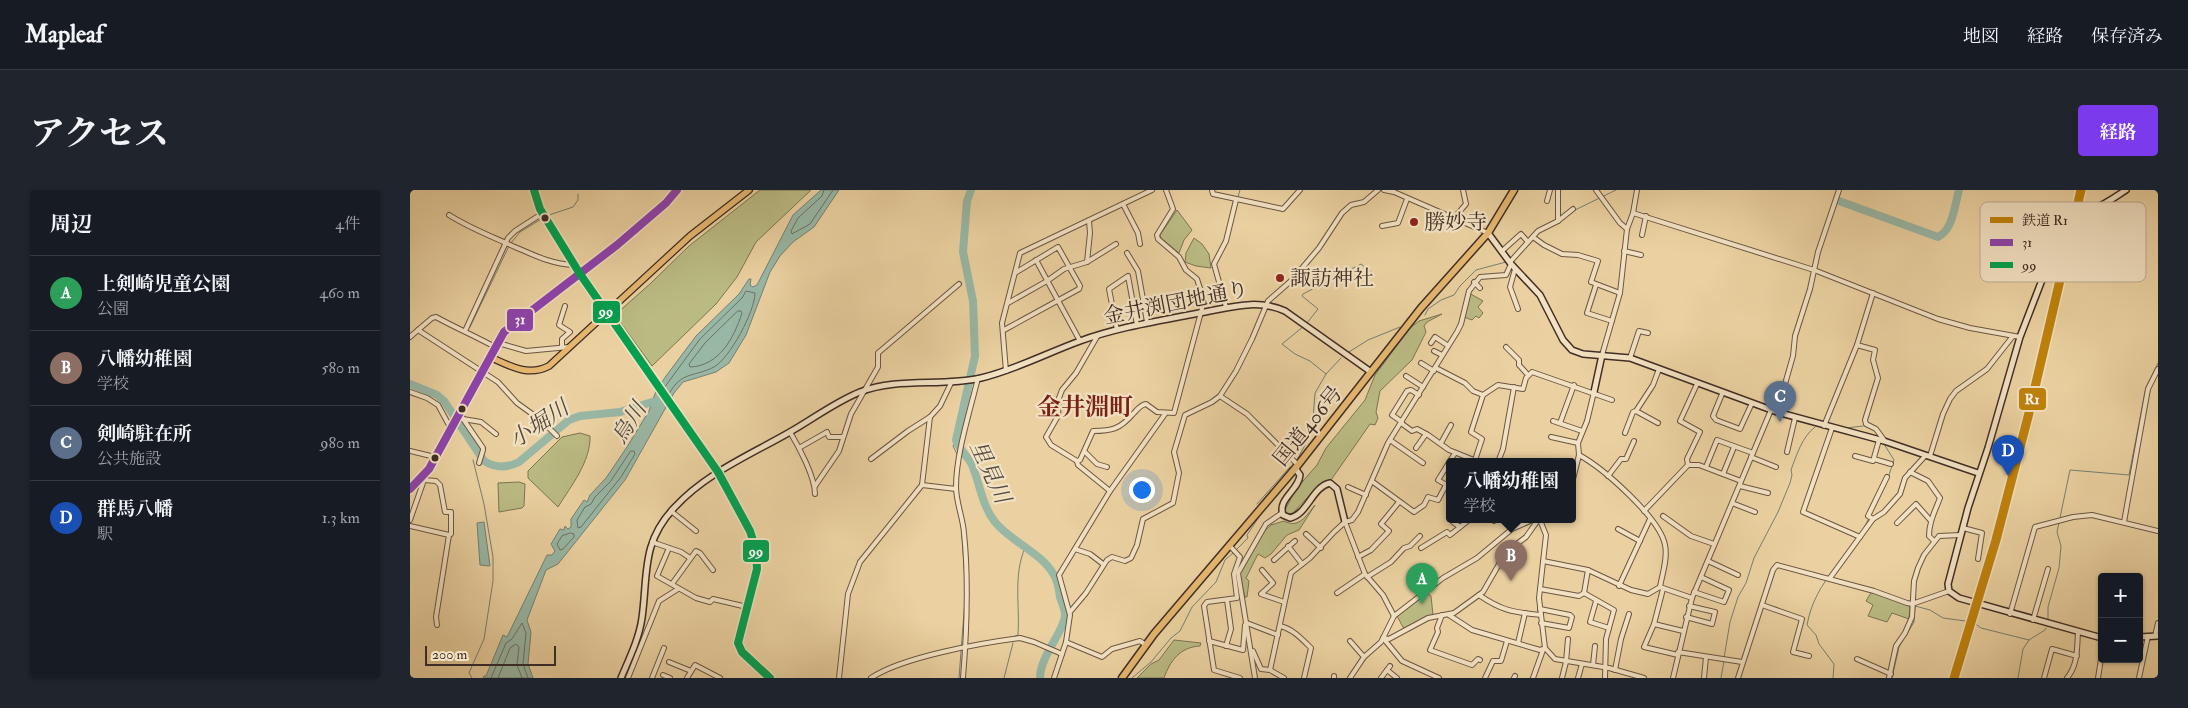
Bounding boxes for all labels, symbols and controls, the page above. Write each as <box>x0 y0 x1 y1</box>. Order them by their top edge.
text: Mapleaf <box>25 19 104 50</box>
text: 地図 <box>1963 25 1999 48</box>
text: 経路 <box>2027 25 2063 48</box>
text: 保存済み <box>2091 25 2163 48</box>
button: 経路 <box>2078 105 2158 156</box>
text: アクセス <box>30 112 169 156</box>
legend <box>1980 202 2146 282</box>
place label: 勝妙寺 <box>1424 209 1487 236</box>
text: 周辺 <box>50 211 92 238</box>
text: 鉄道 R1 <box>2022 212 2068 229</box>
unlabelled marker <box>540 213 550 223</box>
text: 4件 <box>335 214 360 234</box>
marker: 勝妙寺 <box>1408 216 1420 228</box>
text: 31 <box>2022 234 2032 251</box>
text: 99 <box>2021 257 2036 274</box>
place label: 諏訪神社 <box>1290 265 1374 292</box>
text: 上剣崎児童公園 <box>97 272 230 296</box>
marker: 諏訪神社 <box>1274 272 1286 284</box>
street label: 金井渕団地通り <box>1101 276 1251 330</box>
text: A <box>61 283 71 303</box>
text: 460 m <box>319 283 360 303</box>
text: 公園 <box>97 299 129 319</box>
line badge: 99 <box>592 300 621 324</box>
text: 99 <box>597 303 613 320</box>
line badge: 31 <box>506 308 534 332</box>
text: 31 <box>515 311 525 328</box>
text: 八幡幼稚園 <box>97 347 192 371</box>
text: B <box>61 358 71 378</box>
text: 580 m <box>321 358 360 378</box>
text: 学校 <box>97 374 129 394</box>
street label: 国道406号 <box>1267 380 1349 472</box>
pin: C <box>1764 381 1796 422</box>
line badge: R1 <box>2018 387 2047 411</box>
text: R1 <box>2024 391 2040 408</box>
district label: 金井淵町 <box>1037 392 1133 423</box>
water label: 小堀川 <box>504 393 576 454</box>
water label: 烏川 <box>605 395 654 449</box>
unlabelled marker <box>457 404 467 414</box>
text: 剣崎駐在所 <box>97 422 192 446</box>
text: C <box>60 433 72 453</box>
text: 980 m <box>320 433 360 453</box>
pin: D <box>1992 435 2024 476</box>
water label: 里見川 <box>963 436 1017 510</box>
text: 公共施設 <box>97 449 161 469</box>
unlabelled marker <box>430 453 440 463</box>
popup <box>1446 458 1576 523</box>
text: 八幡幼稚園 <box>1463 469 1559 493</box>
your location <box>1129 477 1155 503</box>
text: 学校 <box>1463 496 1496 516</box>
text: 群馬八幡 <box>97 497 173 521</box>
text: D <box>59 508 73 528</box>
text: 1.3 km <box>322 508 360 528</box>
text: 駅 <box>97 524 113 544</box>
line badge: 99 <box>742 539 770 563</box>
pin: B <box>1495 540 1527 581</box>
text: 99 <box>747 543 763 560</box>
pin: A <box>1406 563 1438 604</box>
map controls <box>2098 573 2143 663</box>
button: + <box>2098 573 2143 618</box>
button: − <box>2098 618 2143 663</box>
scale bar <box>425 643 556 666</box>
text: 200 m <box>432 646 467 663</box>

